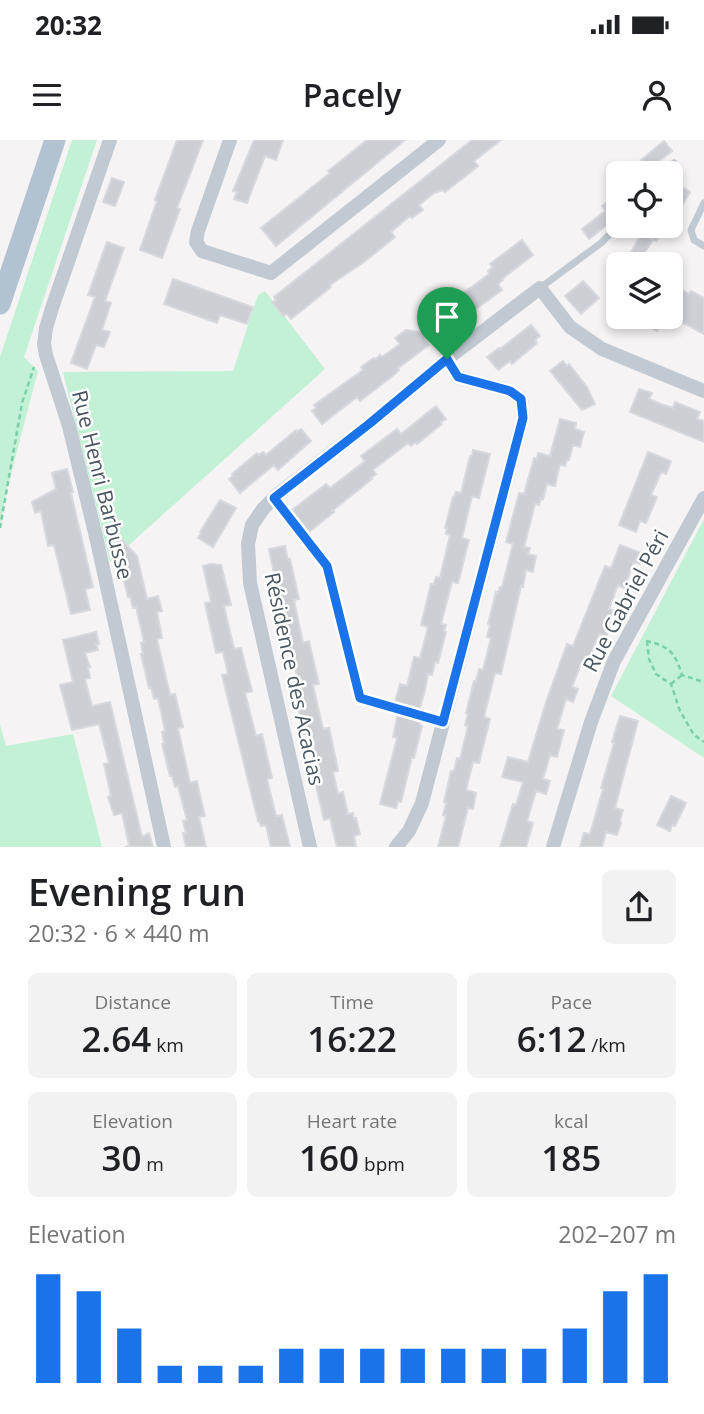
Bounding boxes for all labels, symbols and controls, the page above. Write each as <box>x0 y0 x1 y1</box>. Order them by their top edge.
text: 20:32 <box>35 7 102 43</box>
text: Pacely <box>303 73 401 116</box>
icon: menu <box>28 76 66 114</box>
icon: person <box>638 76 676 114</box>
map controls <box>606 161 683 329</box>
button: locate <box>606 161 683 238</box>
button: layers <box>606 252 683 329</box>
pin <box>417 287 477 359</box>
icon: arrive <box>428 298 466 336</box>
street label: Rue Henri Barbusse <box>66 387 140 582</box>
street label: Rue Gabriel Péri <box>576 524 674 677</box>
street label: Résidence des Acacias <box>259 570 331 788</box>
text: Evening run <box>28 865 246 917</box>
button: share <box>602 870 676 944</box>
text: 20:32 · 6 × 440 m <box>28 917 210 949</box>
text: Distance <box>94 989 171 1015</box>
text: Time <box>330 989 374 1015</box>
text: Pace <box>550 989 592 1015</box>
text: 2.64 <box>82 1015 151 1062</box>
text: 16:22 <box>307 1015 397 1062</box>
text: 6:12 <box>517 1015 586 1062</box>
text: km <box>151 1032 184 1058</box>
text: /km <box>586 1032 626 1058</box>
text: Elevation <box>92 1108 173 1134</box>
text: Heart rate <box>307 1108 397 1134</box>
text: kcal <box>554 1108 589 1134</box>
text: 30 <box>101 1134 141 1181</box>
text: 160 <box>299 1134 359 1181</box>
text: 185 <box>541 1134 601 1181</box>
text: m <box>141 1151 164 1177</box>
text: bpm <box>359 1151 405 1177</box>
text: Elevation <box>28 1218 126 1250</box>
text: 202–207 m <box>558 1218 676 1250</box>

